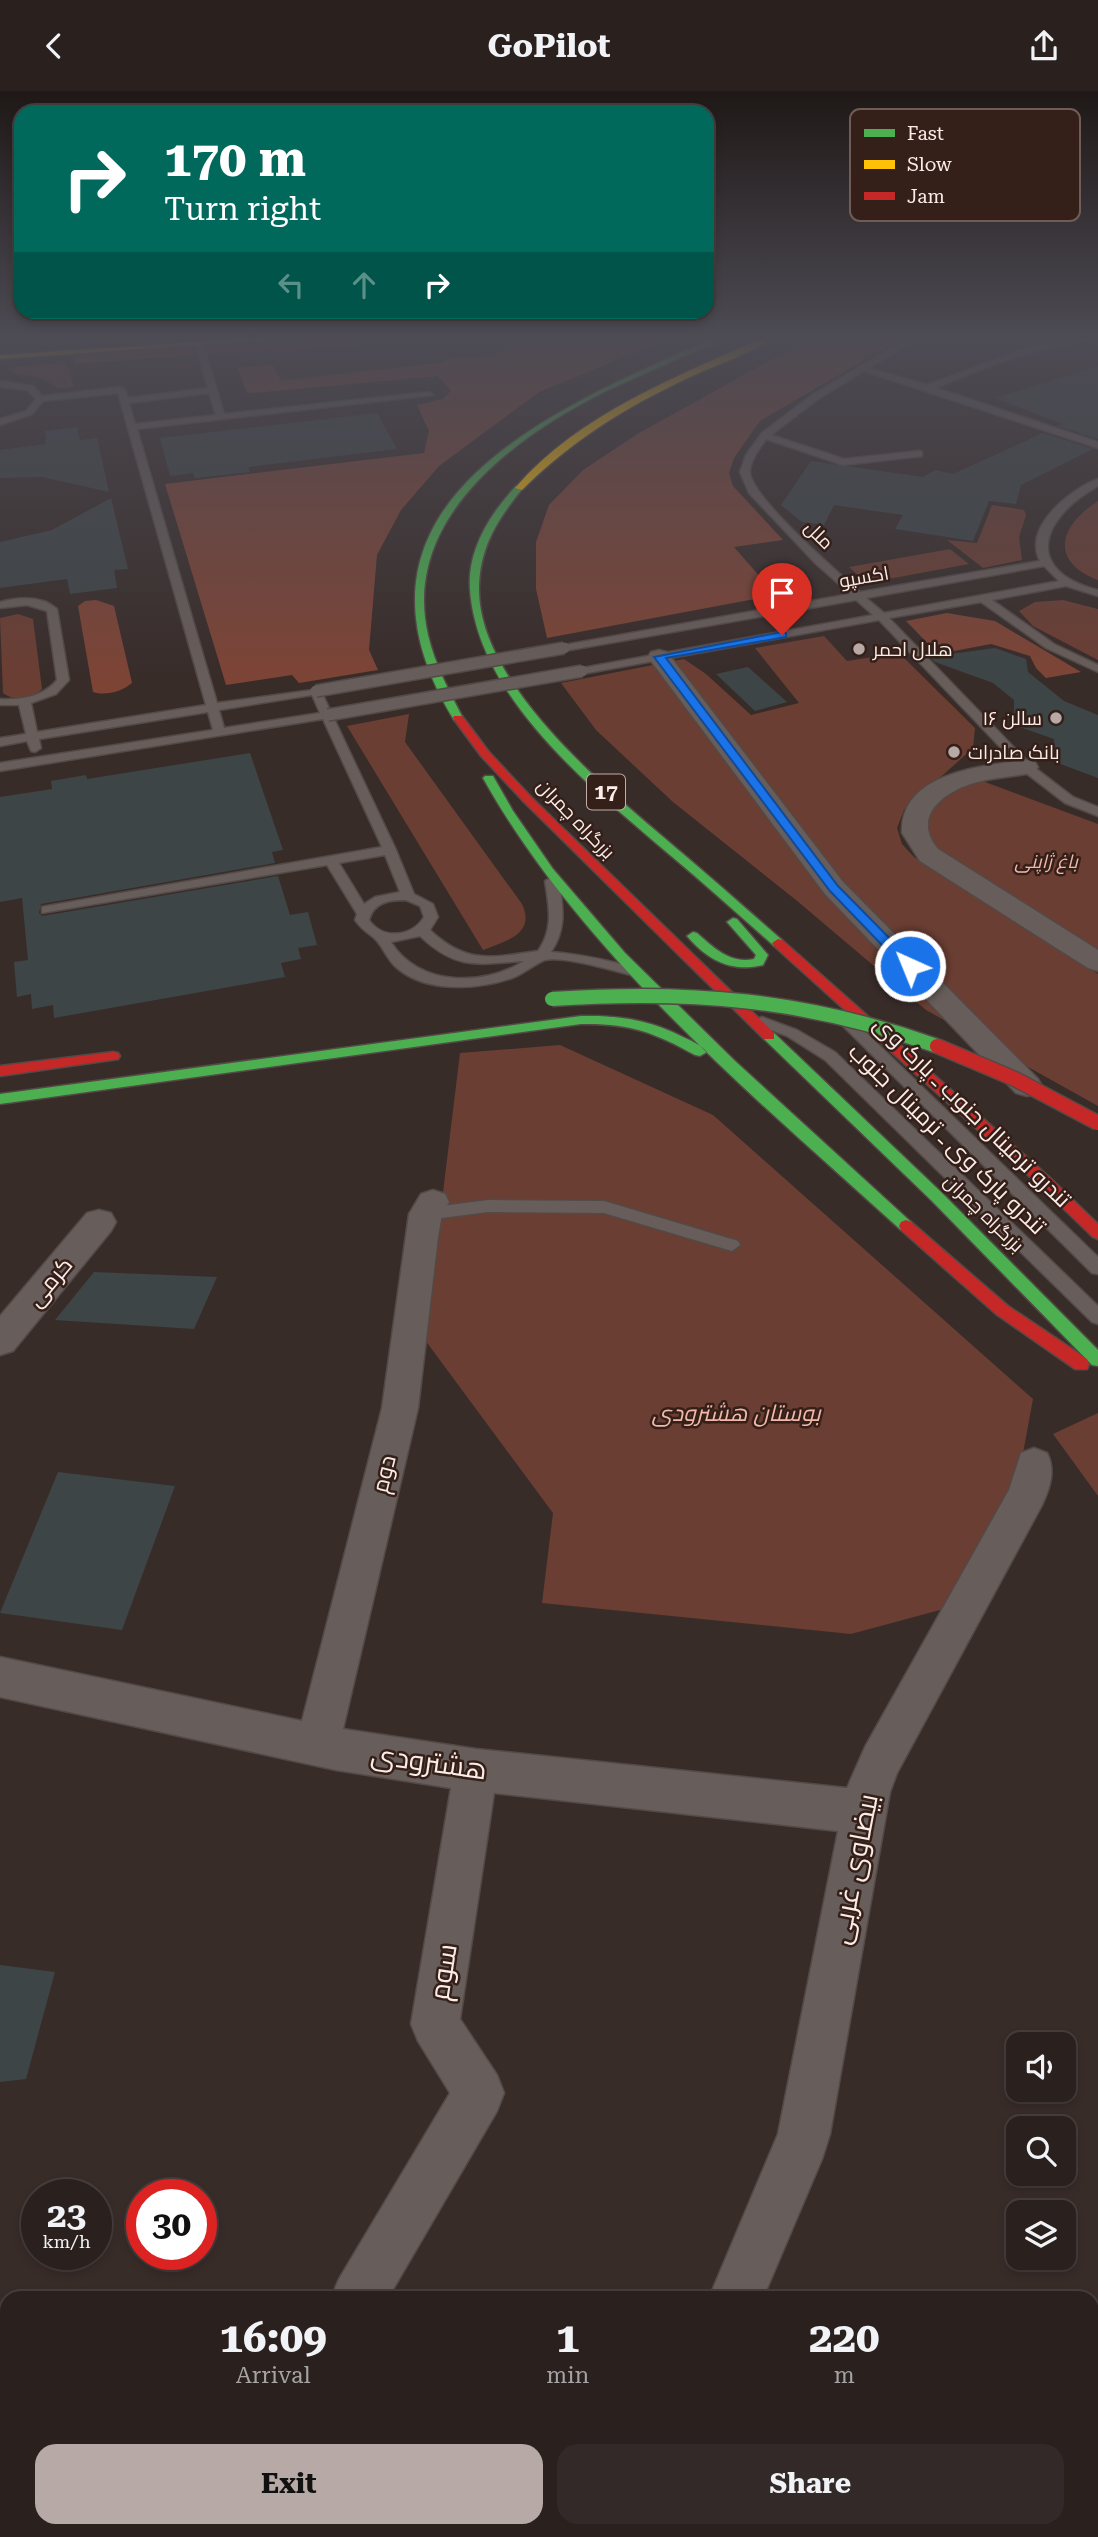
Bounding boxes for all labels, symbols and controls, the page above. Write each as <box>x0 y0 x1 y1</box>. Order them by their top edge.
icon: back <box>35 27 73 65</box>
text: GoPilot <box>487 27 611 65</box>
icon: share <box>1025 27 1063 65</box>
legend <box>850 109 1080 221</box>
text: Fast <box>907 122 944 145</box>
text: 170 m <box>164 131 306 188</box>
icon: right <box>49 133 140 224</box>
text: Slow <box>907 153 952 176</box>
text: Jam <box>907 185 945 208</box>
text: Turn right <box>164 190 321 228</box>
icon: left <box>272 266 310 304</box>
icon: ahead <box>345 266 383 304</box>
icon: right <box>418 266 456 304</box>
street label: ملل <box>800 516 838 554</box>
street label: اکسپو <box>837 561 891 593</box>
pin <box>752 563 812 635</box>
icon: arrive <box>763 574 801 612</box>
place label: هلال احمر <box>872 638 953 661</box>
marker: هلال احمر <box>851 641 867 657</box>
place label: سالن ۱۶ <box>982 707 1042 730</box>
marker: سالن ۱۶ <box>1048 710 1064 726</box>
place label: بانک صادرات <box>968 741 1060 764</box>
marker: بانک صادرات <box>946 744 962 760</box>
street label: بزرگراه چمران <box>532 774 620 864</box>
road number: 17 <box>587 775 625 809</box>
park label: باغ ژاپنی <box>1014 850 1079 875</box>
position arrow <box>873 929 947 1003</box>
street label: تندرو ترمینال جنوب ـ پارک وی <box>867 1011 1076 1214</box>
street label: تندرو پارک وی ـ ترمینال جنوب <box>842 1038 1051 1241</box>
street label: بزرگراه چمران <box>939 1169 1029 1257</box>
street label: کرمی <box>22 1252 78 1312</box>
park label: بوستان هشترودی <box>651 1400 822 1427</box>
street label: دوم <box>366 1452 404 1496</box>
street label: هشترودی <box>369 1738 489 1786</box>
street label: بیضاوی غربی <box>823 1791 885 1947</box>
street label: سوم <box>422 1941 467 2003</box>
map controls <box>1006 2032 1076 2270</box>
button: sound <box>1006 2032 1076 2102</box>
button: search <box>1006 2116 1076 2186</box>
speed limit sign: 30 <box>126 2179 217 2270</box>
text: 23 <box>47 2195 86 2236</box>
button: layers <box>1006 2200 1076 2270</box>
text: km/h <box>42 2231 91 2252</box>
text: 16:09 <box>220 2313 327 2362</box>
text: 1 <box>556 2313 580 2362</box>
text: 220 <box>809 2313 879 2362</box>
text: Arrival <box>236 2362 310 2389</box>
text: min <box>546 2362 589 2389</box>
text: m <box>834 2362 855 2389</box>
button: Exit <box>35 2444 543 2524</box>
button: Share <box>557 2444 1064 2524</box>

